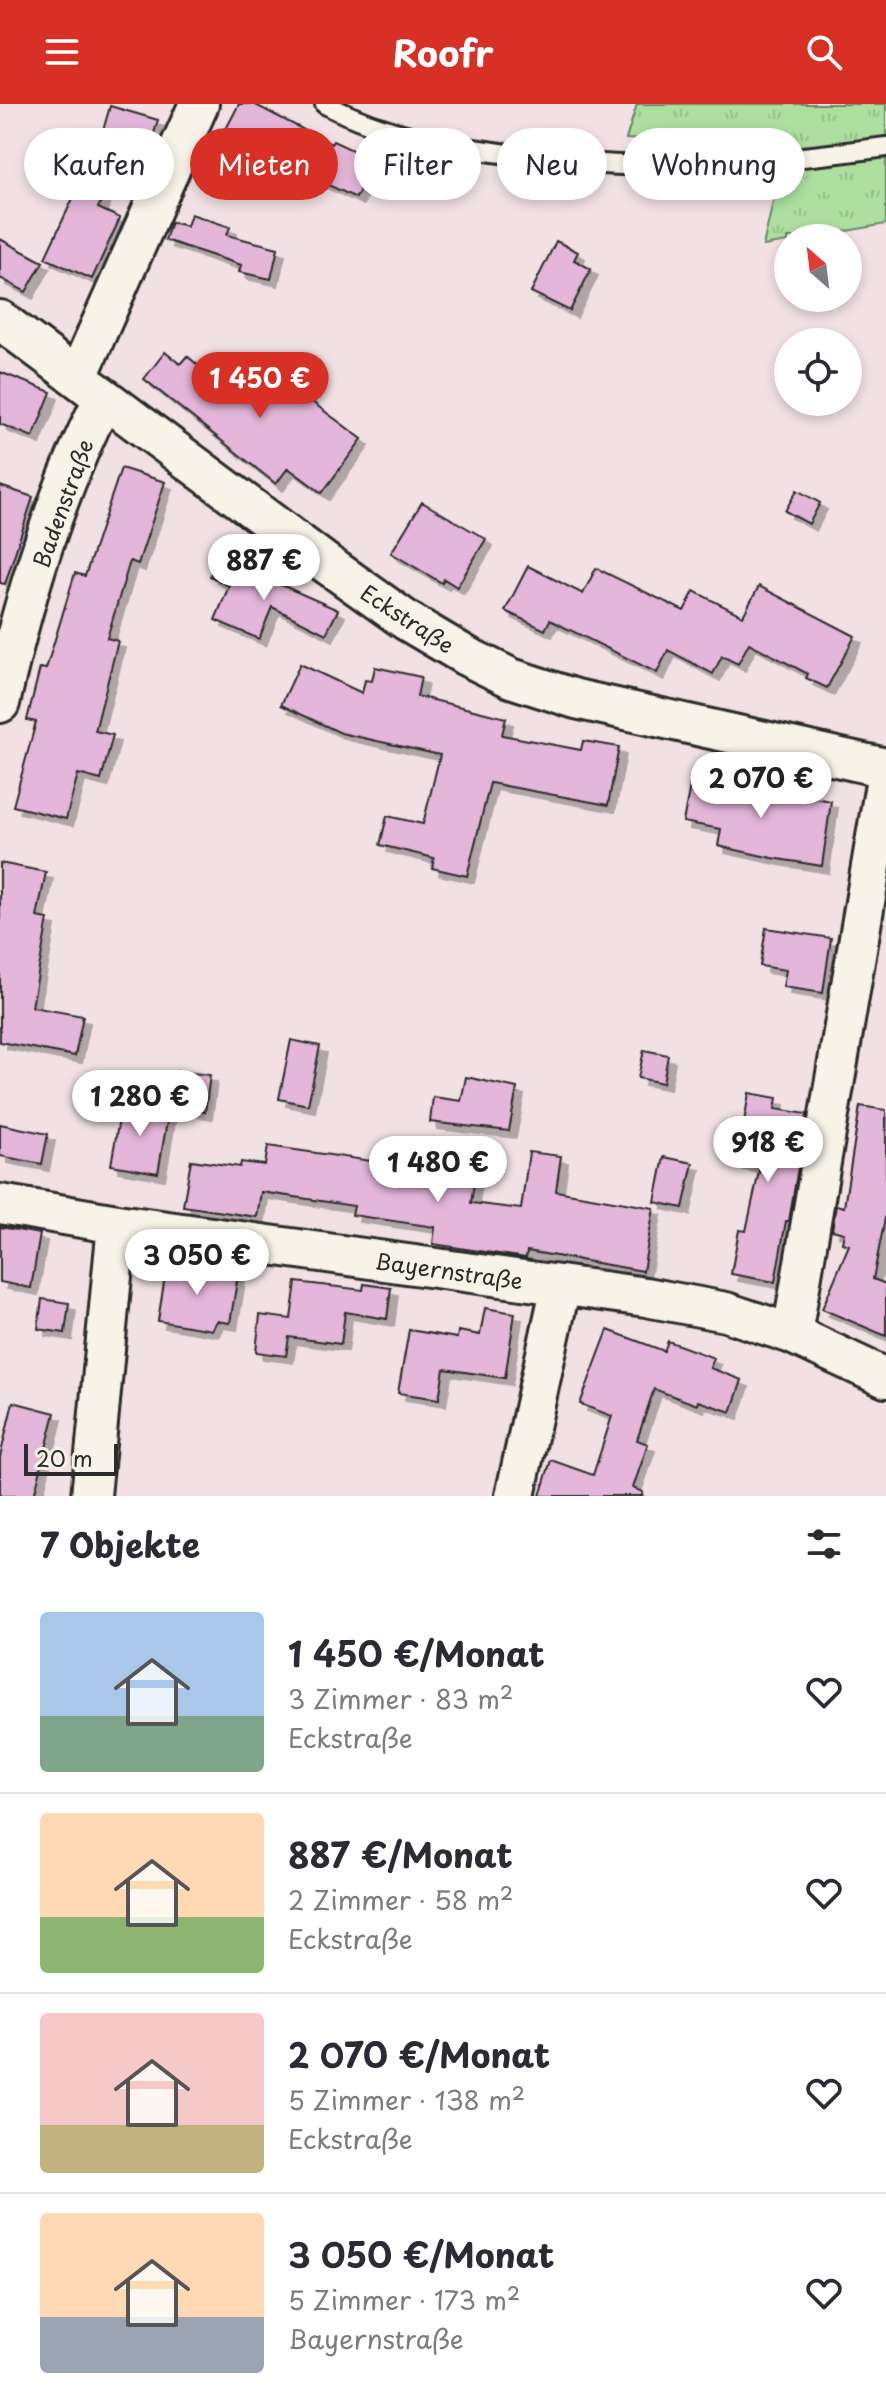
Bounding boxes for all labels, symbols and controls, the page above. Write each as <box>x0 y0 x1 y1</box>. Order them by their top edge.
text: Roofr <box>392 25 494 79</box>
icon: menu <box>40 30 84 74</box>
icon: search <box>802 30 846 74</box>
chip: Kaufen <box>24 128 174 200</box>
chip: Mieten <box>190 128 338 200</box>
chip: Filter <box>354 128 481 200</box>
chip: Neu <box>497 128 607 200</box>
chip: Wohnung <box>623 128 805 200</box>
north arrow <box>774 224 862 312</box>
map controls <box>774 224 862 416</box>
button: locate <box>774 328 862 416</box>
pin: 1 450 € <box>186 352 334 420</box>
text: 1 450 € <box>210 358 310 397</box>
street label: Badenstraße <box>23 434 101 572</box>
pin: 887 € <box>208 534 320 602</box>
text: 887 € <box>226 540 302 579</box>
street label: Eckstraße <box>355 575 461 661</box>
pin: 2 070 € <box>687 752 835 820</box>
text: 2 070 € <box>709 758 813 797</box>
pin: 1 280 € <box>66 1070 214 1138</box>
text: 1 280 € <box>90 1076 190 1115</box>
pin: 918 € <box>712 1116 824 1184</box>
text: 918 € <box>731 1122 805 1161</box>
pin: 1 480 € <box>364 1136 512 1204</box>
text: 1 480 € <box>387 1142 489 1181</box>
pin: 3 050 € <box>123 1229 271 1297</box>
text: 3 050 € <box>143 1235 251 1274</box>
street label: Bayernstraße <box>373 1243 525 1297</box>
scale bar <box>24 1440 118 1476</box>
text: 20 m <box>36 1441 93 1474</box>
text: 7 Objekte <box>40 1518 200 1570</box>
icon: filters <box>802 1522 846 1566</box>
text: 1 450 €/Monat <box>288 1627 545 1679</box>
icon: home <box>104 1644 200 1740</box>
icon: heart <box>802 1670 846 1714</box>
text: 3 Zimmer · 83 m² <box>288 1679 513 1718</box>
text: Eckstraße <box>288 1718 413 1757</box>
text: 887 €/Monat <box>288 1828 513 1880</box>
icon: home <box>104 1845 200 1941</box>
icon: heart <box>802 1871 846 1915</box>
text: 2 Zimmer · 58 m² <box>288 1880 513 1919</box>
text: Eckstraße <box>288 1919 413 1958</box>
text: 2 070 €/Monat <box>288 2028 550 2080</box>
icon: home <box>104 2045 200 2141</box>
icon: heart <box>802 2071 846 2115</box>
text: 5 Zimmer · 138 m² <box>288 2080 525 2119</box>
text: Eckstraße <box>288 2119 413 2158</box>
text: 3 050 €/Monat <box>288 2228 554 2280</box>
icon: home <box>104 2245 200 2341</box>
icon: heart <box>802 2271 846 2315</box>
text: 5 Zimmer · 173 m² <box>288 2280 520 2319</box>
text: Bayernstraße <box>288 2319 464 2358</box>

